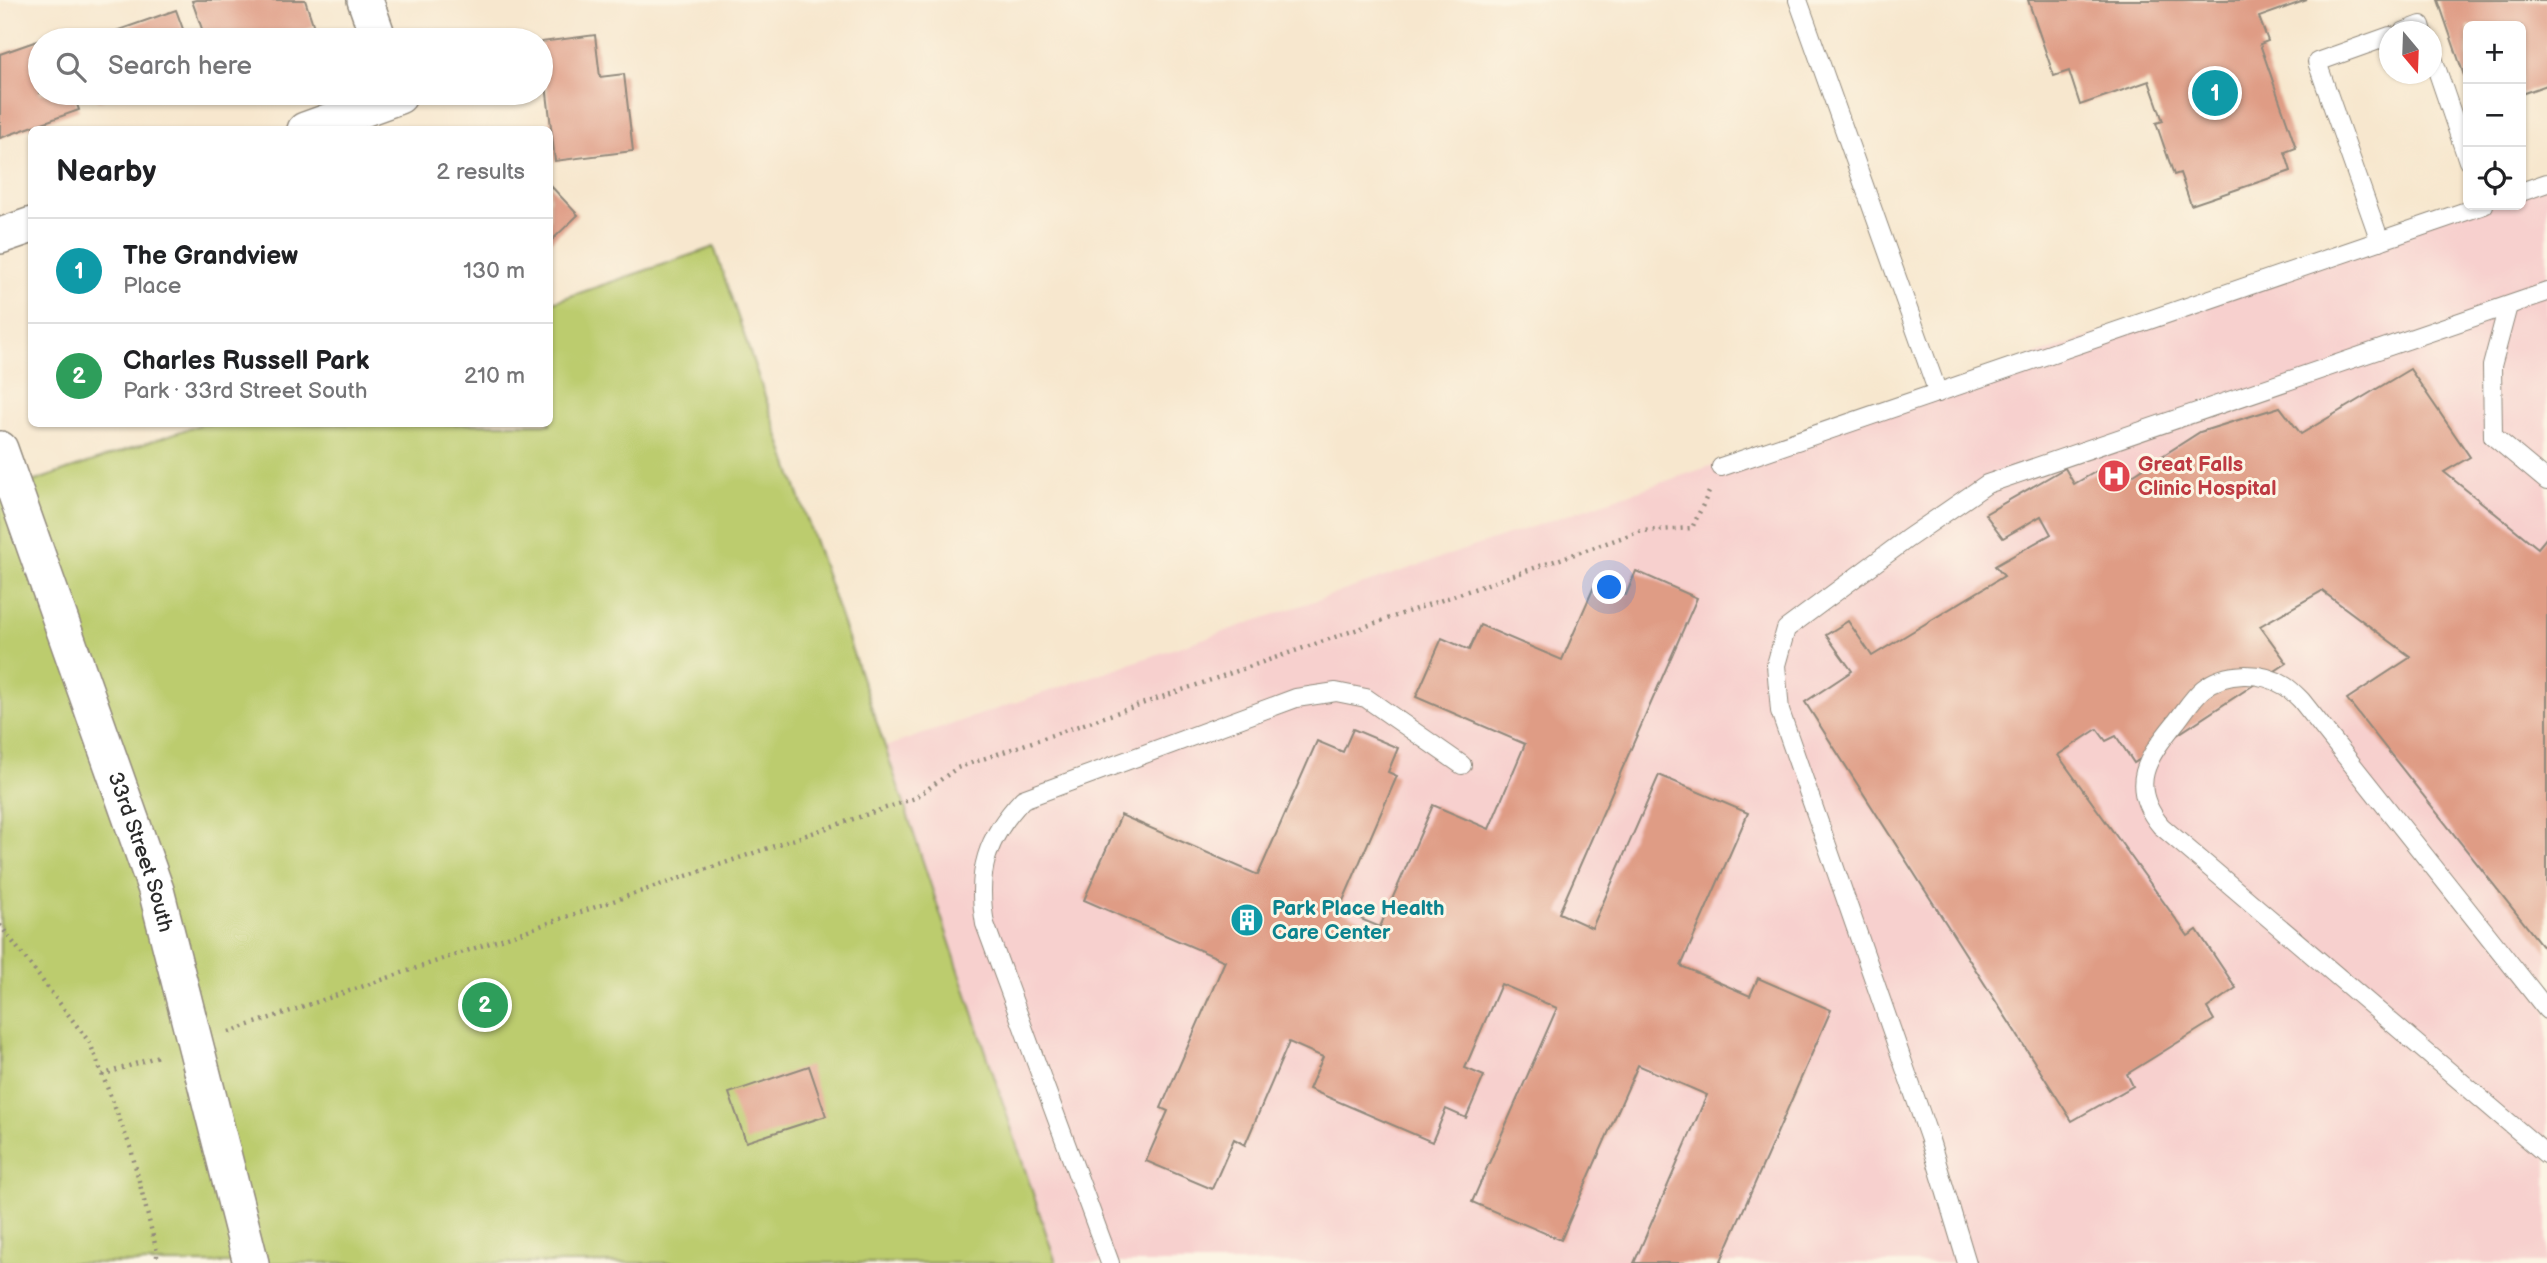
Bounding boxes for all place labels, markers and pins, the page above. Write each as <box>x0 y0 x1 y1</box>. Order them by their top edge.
pin: 1 <box>2192 67 2238 119</box>
place label: Great Falls Clinic Hospital <box>2138 452 2276 501</box>
hospital icon: Great Falls Clinic Hospital <box>2095 457 2133 495</box>
place label: Park Place Health Care Center <box>1272 896 1444 945</box>
building icon: Park Place Health Care Center <box>1228 901 1266 939</box>
pin: 2 <box>462 979 508 1031</box>

